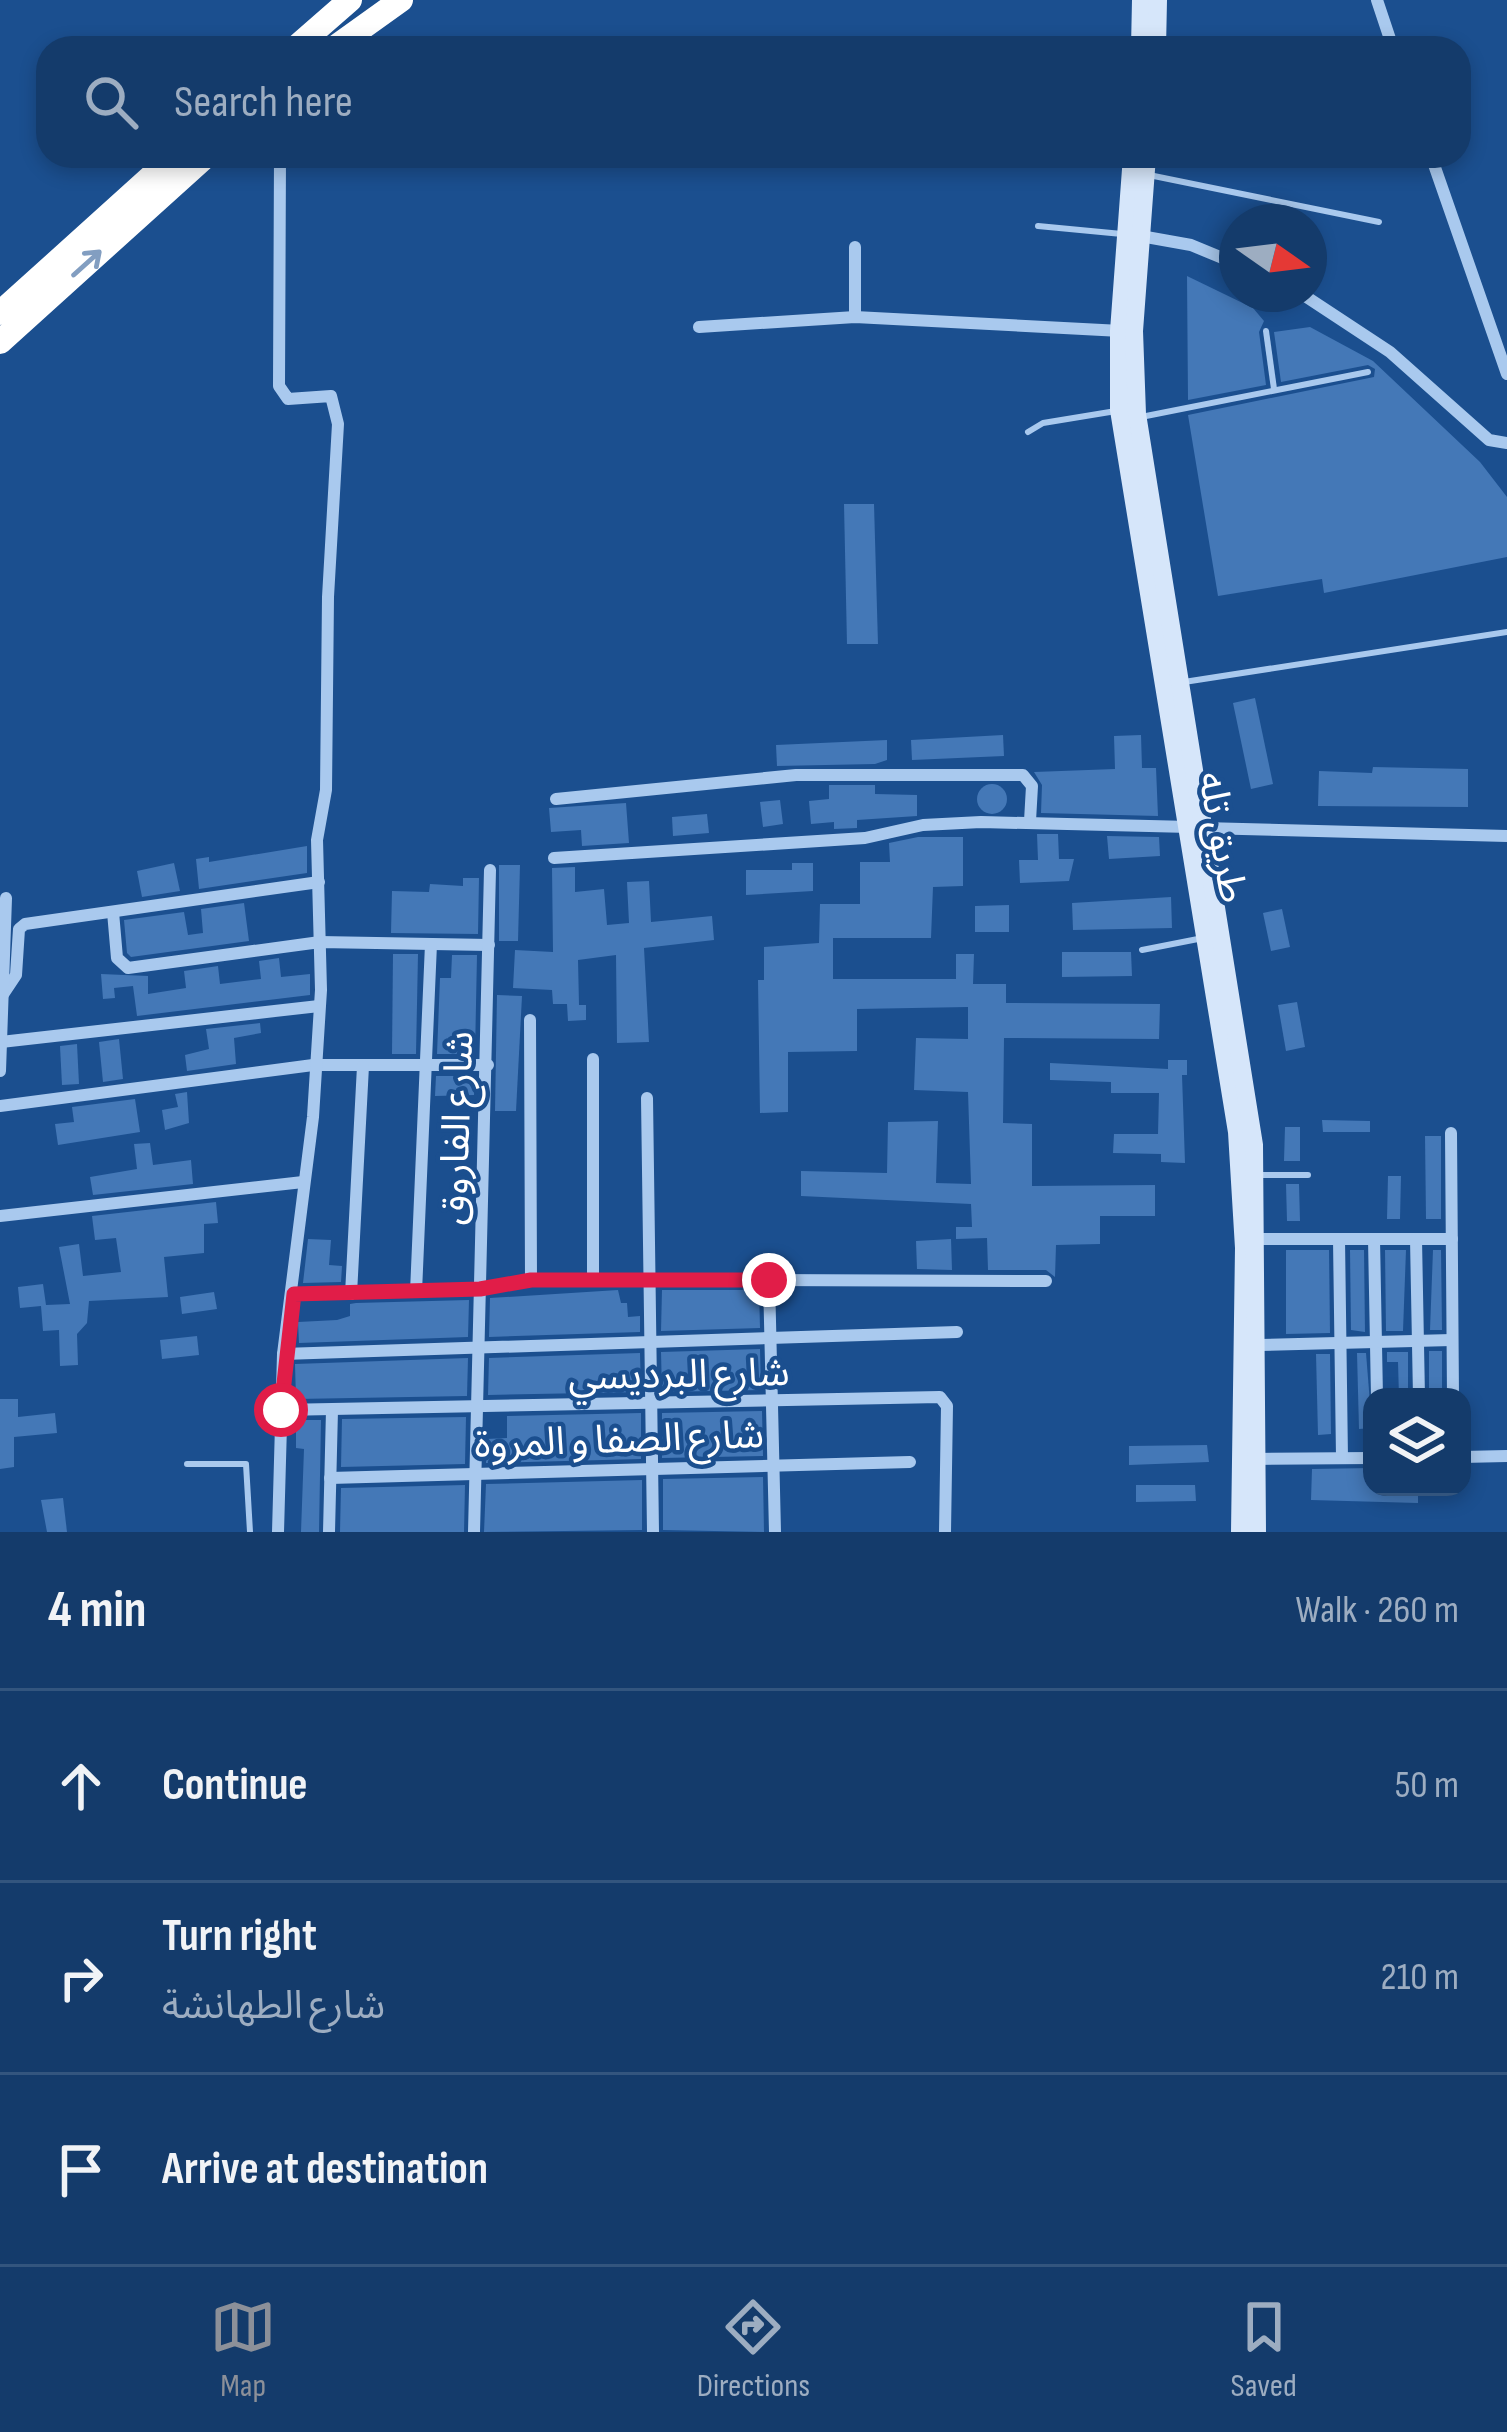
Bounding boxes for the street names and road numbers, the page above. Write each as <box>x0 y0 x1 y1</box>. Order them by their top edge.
street label: طريق تله <box>1187 768 1256 907</box>
street label: شارع الفاروق <box>431 1030 487 1226</box>
street label: شارع البرديسي <box>568 1350 790 1405</box>
street label: شارع الصفا و المروة <box>473 1412 765 1472</box>

